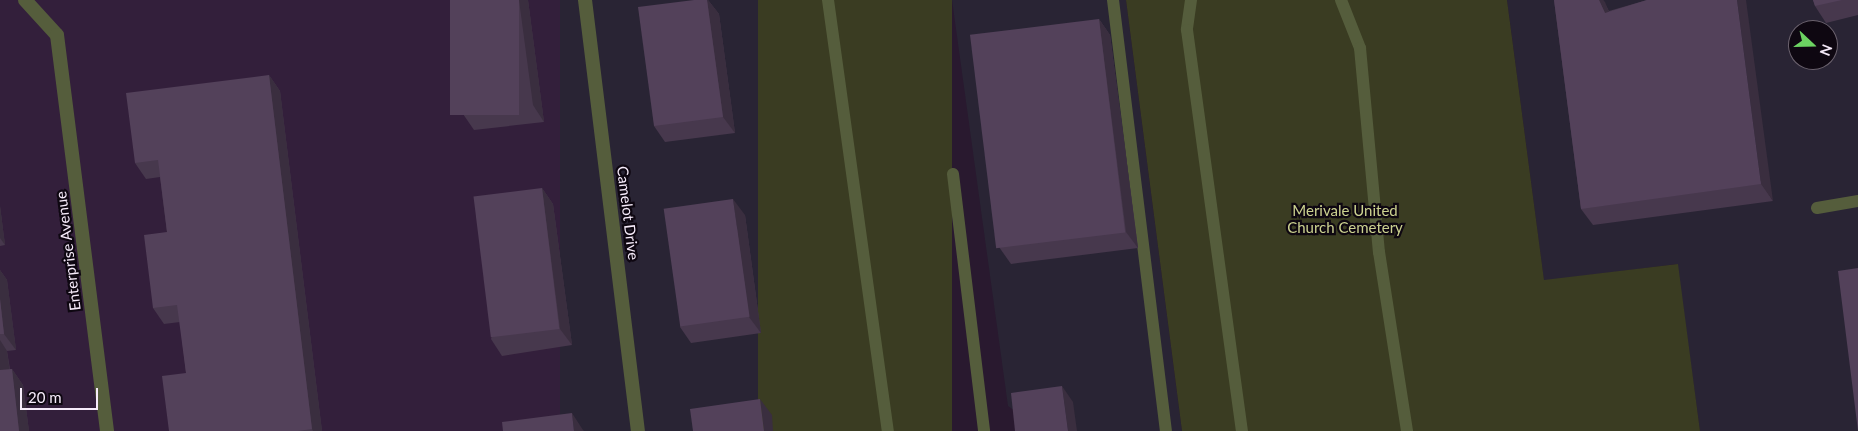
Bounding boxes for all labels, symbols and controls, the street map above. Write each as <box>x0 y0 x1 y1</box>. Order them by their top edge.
north arrow <box>1788 20 1838 70</box>
text: N <box>1817 42 1836 58</box>
street label: Camelot Drive <box>613 165 643 261</box>
street label: Enterprise Avenue <box>52 190 84 312</box>
park label: Merivale United Church Cemetery <box>1287 201 1403 236</box>
scale bar <box>22 378 100 410</box>
text: 20 m <box>28 388 62 406</box>

